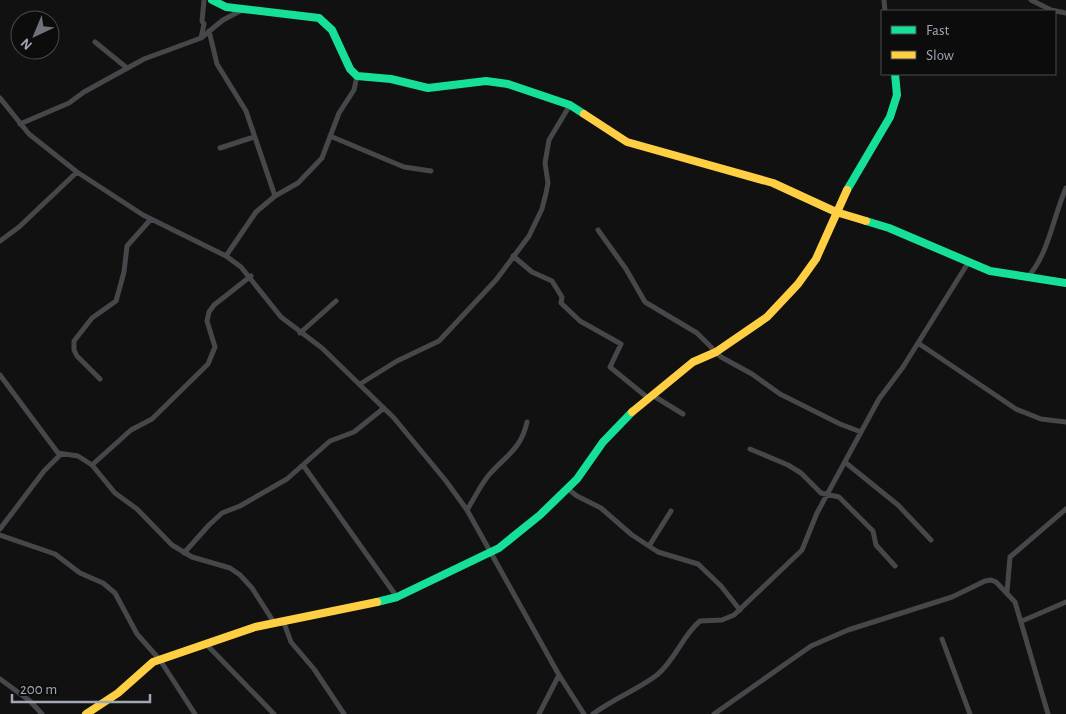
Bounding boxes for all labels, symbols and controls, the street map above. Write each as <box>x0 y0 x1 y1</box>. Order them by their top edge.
north arrow <box>10 10 60 60</box>
legend <box>881 10 1056 75</box>
text: Fast <box>926 23 950 38</box>
text: N <box>18 35 35 52</box>
text: Slow <box>926 48 954 63</box>
scale bar <box>12 672 150 704</box>
text: 200 m <box>20 682 57 697</box>

